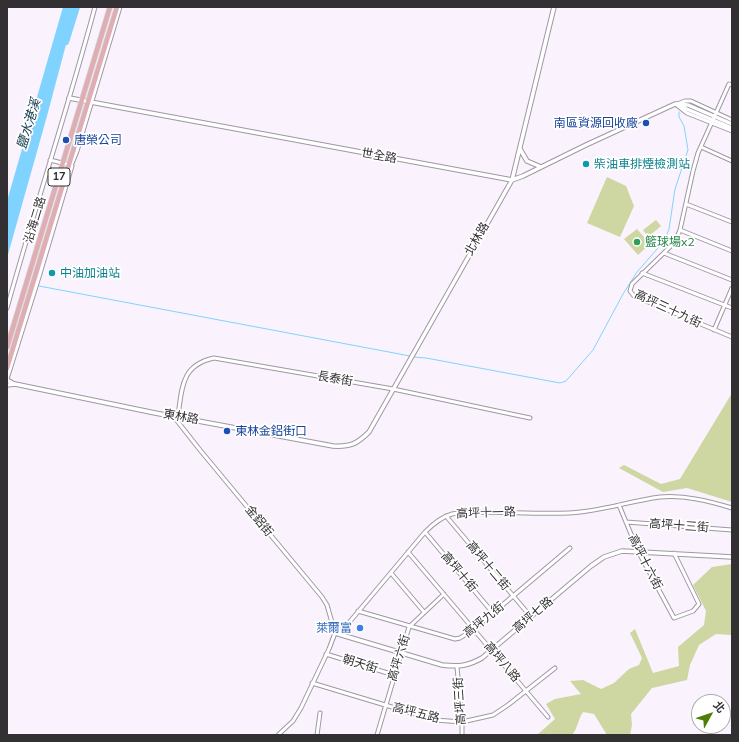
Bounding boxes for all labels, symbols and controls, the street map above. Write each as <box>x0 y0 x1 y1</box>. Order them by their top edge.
water label: 鹽水港溪 <box>14 97 44 151</box>
place label: 南區資源回收廠 <box>554 116 638 130</box>
marker: 南區資源回收廠 <box>641 118 651 128</box>
place label: 唐榮公司 <box>74 133 122 147</box>
marker: 唐榮公司 <box>61 135 71 145</box>
street label: 世全路 <box>360 146 398 166</box>
place label: 柴油車排煙檢測站 <box>594 157 690 171</box>
marker: 柴油車排煙檢測站 <box>581 159 591 169</box>
road number: 17 <box>48 168 70 186</box>
street label: 沿海二路 <box>21 195 49 245</box>
street label: 北林路 <box>462 220 492 258</box>
place label: 籃球場x2 <box>645 235 695 249</box>
marker: 籃球場x2 <box>632 237 642 247</box>
place label: 中油加油站 <box>60 266 120 280</box>
marker: 中油加油站 <box>47 268 57 278</box>
street label: 高坪三十九街 <box>632 287 704 331</box>
street label: 長泰街 <box>316 369 354 389</box>
street label: 東林路 <box>162 407 200 427</box>
place label: 東林金鋁街口 <box>235 424 307 438</box>
marker: 東林金鋁街口 <box>222 426 232 436</box>
street label: 金鋁街 <box>242 503 276 539</box>
street label: 高坪十一路 <box>456 505 516 521</box>
street label: 高坪十三街 <box>649 517 709 535</box>
street label: 高坪十六街 <box>625 532 665 592</box>
street label: 高坪十二街 <box>463 538 513 594</box>
street label: 高坪十街 <box>438 549 480 595</box>
street label: 高坪七路 <box>510 594 556 636</box>
street label: 高坪九街 <box>461 599 507 641</box>
place label: 萊爾富 <box>316 621 352 635</box>
marker: 萊爾富 <box>355 623 365 633</box>
street label: 高坪六街 <box>385 633 413 683</box>
street label: 高坪八路 <box>481 639 523 685</box>
street label: 朝天街 <box>341 652 379 676</box>
street label: 高坪三街 <box>451 677 469 725</box>
north arrow <box>691 694 731 734</box>
text: 北 <box>711 698 728 716</box>
street label: 高坪五路 <box>391 700 441 726</box>

